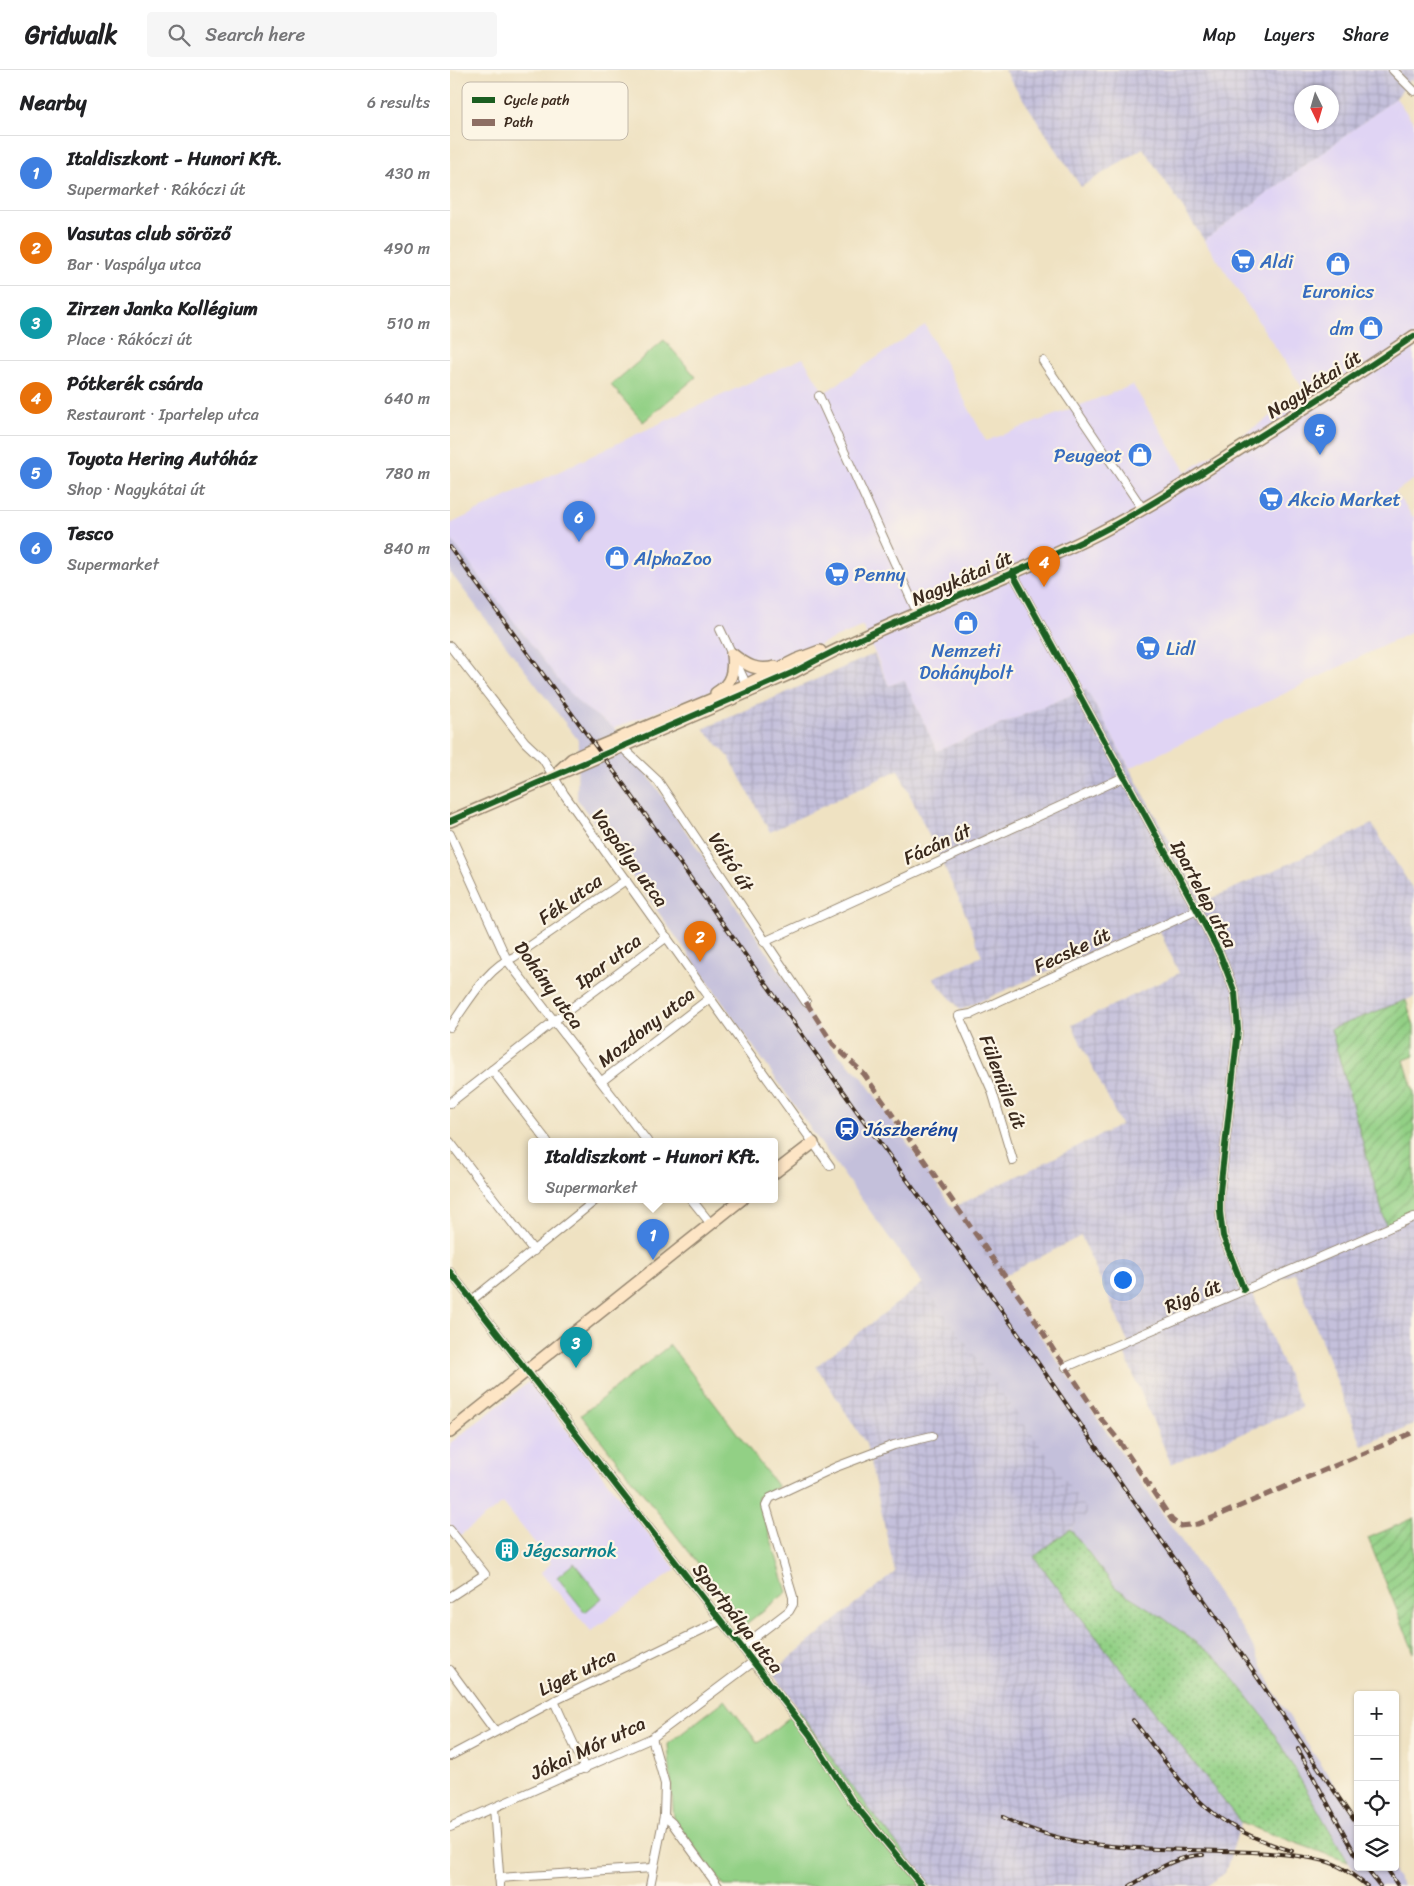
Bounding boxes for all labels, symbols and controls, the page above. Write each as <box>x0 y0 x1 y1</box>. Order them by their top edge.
search box <box>147 12 497 57</box>
text: Gridwalk <box>25 14 117 56</box>
text: Search here <box>205 18 305 51</box>
text: Map <box>1203 19 1236 51</box>
text: Layers <box>1264 19 1315 51</box>
text: Share <box>1343 19 1389 51</box>
icon: search <box>165 21 193 49</box>
legend <box>462 82 628 140</box>
text: Nearby <box>20 84 86 122</box>
north arrow <box>1294 85 1339 130</box>
text: 6 results <box>367 88 430 117</box>
text: Cycle path <box>504 88 570 113</box>
text: Path <box>504 110 533 135</box>
text: Italdiszkont - Hunori Kft. <box>67 142 282 175</box>
text: 1 <box>33 159 39 188</box>
text: 430 m <box>385 159 430 188</box>
text: Supermarket · Rákóczi út <box>67 175 246 204</box>
text: Vasutas club söröző <box>67 217 231 250</box>
text: 2 <box>31 234 41 263</box>
text: 490 m <box>384 234 430 263</box>
place label: Aldi <box>1259 245 1294 278</box>
supermarket icon: Aldi <box>1230 248 1256 274</box>
text: Bar · Vaspálya utca <box>67 250 201 279</box>
shop icon: Euronics <box>1325 251 1351 277</box>
place label: Euronics <box>1302 275 1374 308</box>
text: Zirzen Janka Kollégium <box>67 292 258 325</box>
text: 3 <box>32 309 40 338</box>
text: 510 m <box>387 309 430 338</box>
place label: dm <box>1329 312 1354 345</box>
shop icon: dm <box>1358 315 1384 341</box>
text: Place · Rákóczi út <box>67 325 192 354</box>
street label: Nagykátai út <box>1260 341 1368 427</box>
text: Pótkerék csárda <box>67 367 203 400</box>
text: 4 <box>31 384 41 413</box>
text: 640 m <box>384 384 430 413</box>
text: Restaurant · Ipartelep utca <box>67 400 259 429</box>
pin: 5 <box>1304 414 1336 455</box>
place label: Peugeot <box>1054 439 1122 472</box>
text: Toyota Hering Autóház <box>67 442 257 475</box>
shop icon: Peugeot <box>1127 442 1153 468</box>
text: 5 <box>31 459 41 488</box>
text: 780 m <box>385 459 430 488</box>
text: Shop · Nagykátai út <box>67 475 206 504</box>
place label: Akcio Market <box>1287 483 1401 516</box>
supermarket icon: Akcio Market <box>1258 486 1284 512</box>
pin: 6 <box>563 501 595 542</box>
text: Tesco <box>67 517 114 550</box>
text: 6 <box>31 534 41 563</box>
text: 840 m <box>384 534 430 563</box>
street label: Nagykátai út <box>906 541 1018 615</box>
place label: AlphaZoo <box>633 542 712 575</box>
shop icon: AlphaZoo <box>604 545 630 571</box>
pin: 4 <box>1028 546 1060 587</box>
text: Supermarket <box>67 550 159 579</box>
place label: Penny <box>854 558 906 591</box>
supermarket icon: Penny <box>824 561 850 587</box>
shop icon: Nemzeti Dohánybolt <box>953 610 979 636</box>
place label: Lidl <box>1166 632 1196 665</box>
place label: Nemzeti Dohánybolt <box>919 634 1014 689</box>
supermarket icon: Lidl <box>1135 635 1161 661</box>
street label: Vaspálya utca <box>583 802 677 915</box>
street label: Fácán út <box>897 813 978 874</box>
street label: Váltó út <box>699 825 763 900</box>
street label: Ipartelep utca <box>1161 833 1247 955</box>
street label: Fék utca <box>531 864 610 933</box>
street label: Fecske út <box>1028 918 1116 982</box>
pin: 2 <box>684 921 716 962</box>
street label: Ipar utca <box>567 924 649 998</box>
street label: Dohány utca <box>505 934 593 1037</box>
street label: Mozdony utca <box>590 978 702 1076</box>
street label: Fülemüle út <box>970 1030 1036 1134</box>
place label: Jászberény <box>863 1113 958 1146</box>
station icon: Jászberény <box>834 1116 860 1142</box>
popup <box>528 1138 778 1203</box>
text: Italdiszkont - Hunori Kft. <box>545 1140 761 1173</box>
text: Supermarket <box>545 1173 637 1202</box>
pin: 1 <box>637 1219 669 1260</box>
your location <box>1110 1267 1136 1293</box>
street label: Rigó út <box>1159 1269 1227 1323</box>
pin: 3 <box>560 1327 592 1368</box>
place label: Jégcsarnok <box>523 1534 617 1567</box>
building icon: Jégcsarnok <box>494 1537 520 1563</box>
street label: Sportpálya utca <box>684 1555 792 1681</box>
street label: Liget utca <box>532 1639 622 1705</box>
map controls <box>1354 1691 1399 1871</box>
button: + <box>1354 1691 1399 1736</box>
street label: Jókai Mór utca <box>524 1707 652 1790</box>
button: − <box>1354 1736 1399 1781</box>
button: locate <box>1354 1781 1399 1826</box>
button: layers <box>1354 1826 1399 1871</box>

